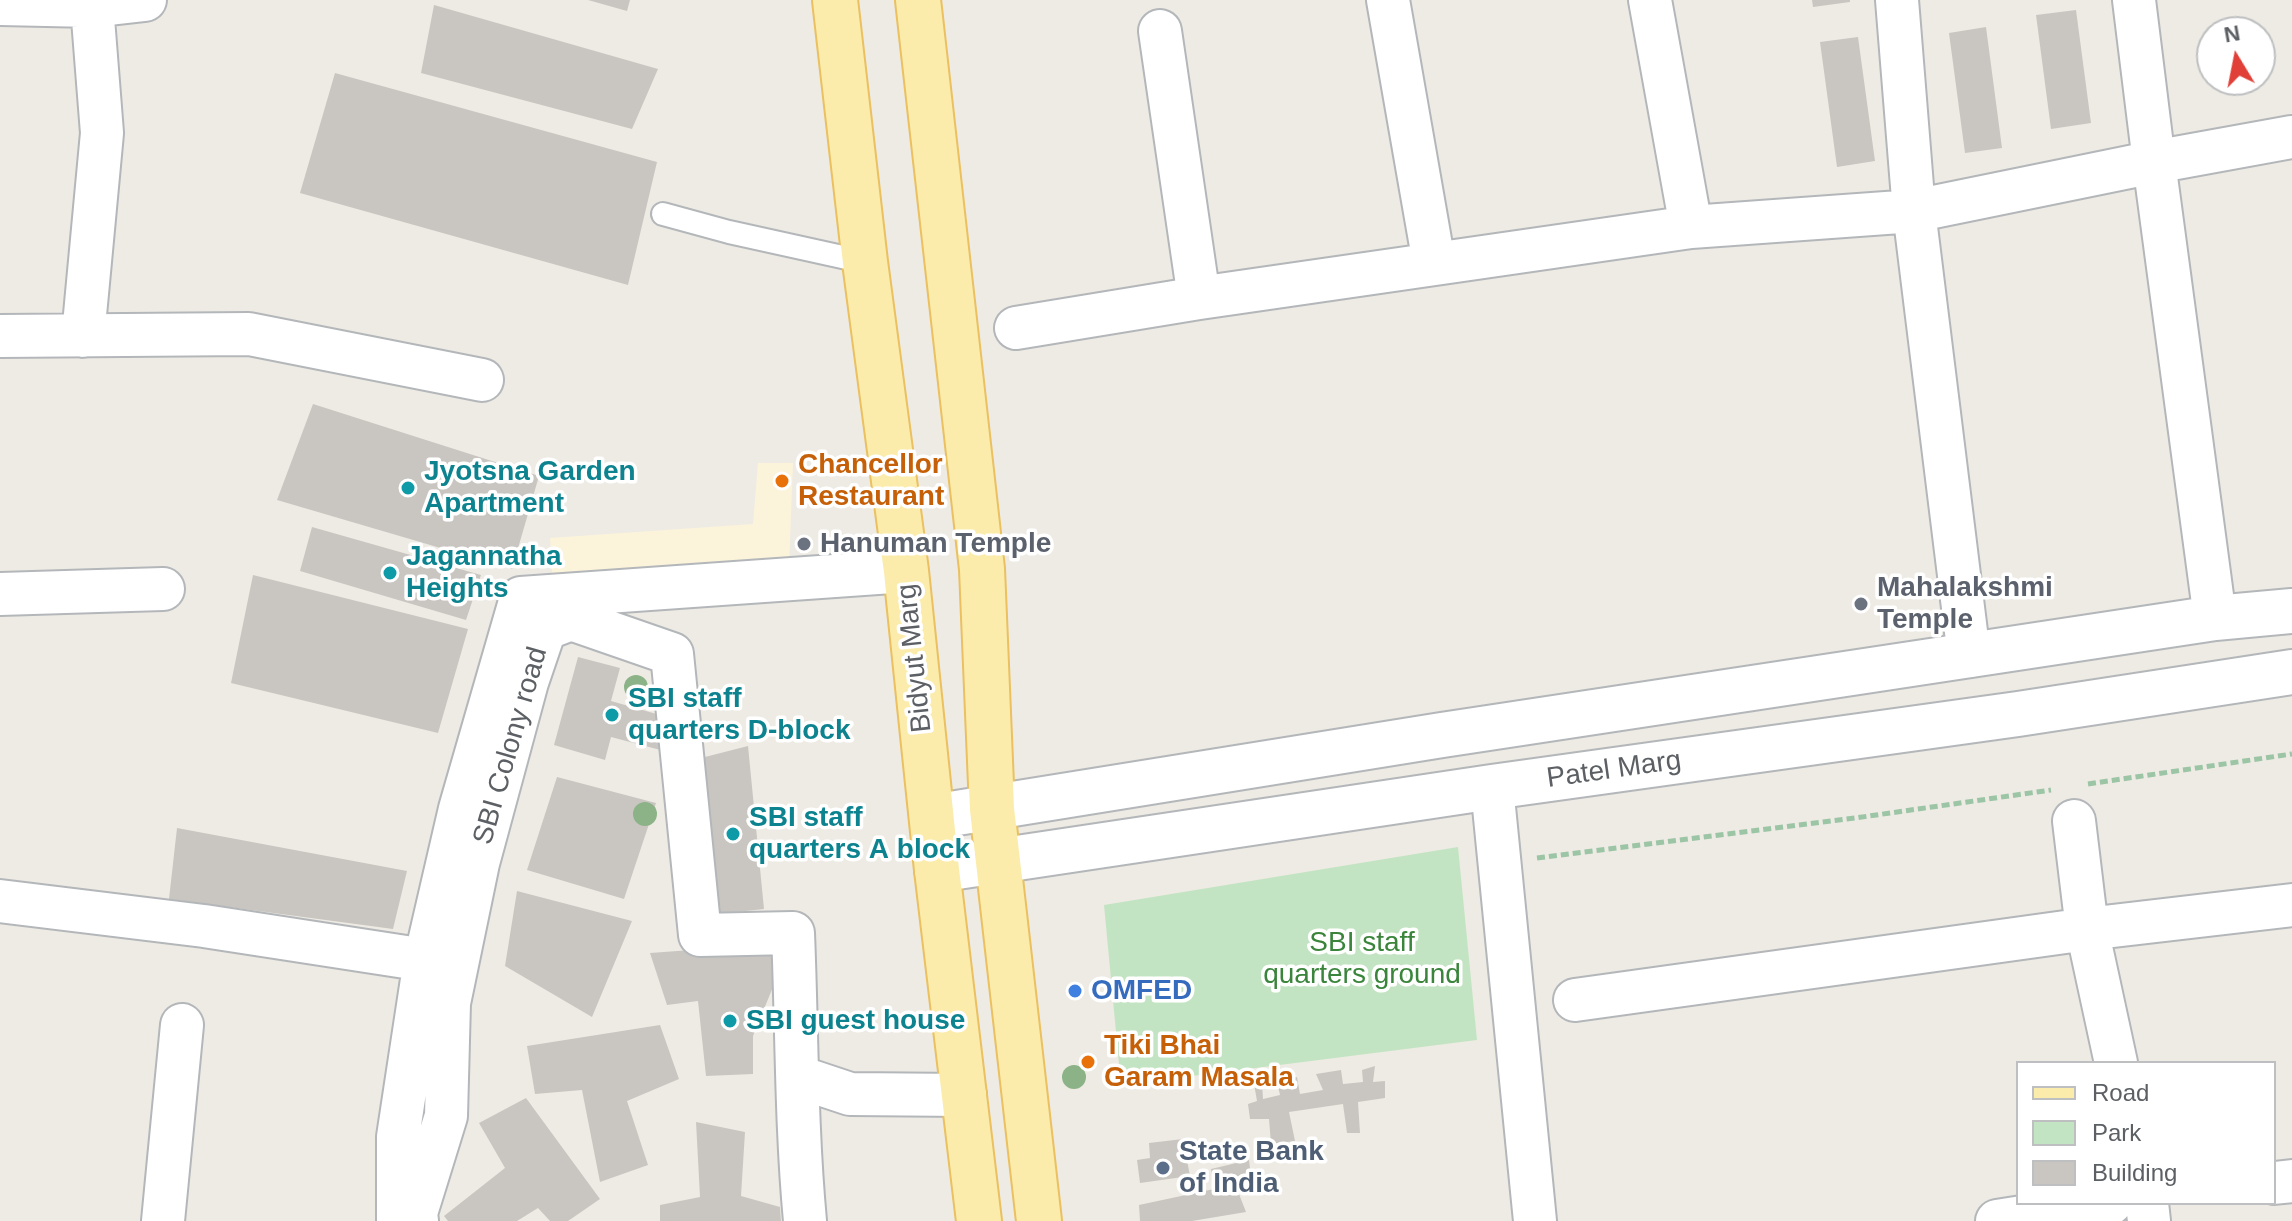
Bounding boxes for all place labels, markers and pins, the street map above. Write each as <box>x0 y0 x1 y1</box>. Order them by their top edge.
place label: Chancellor Restaurant <box>798 448 944 514</box>
place label: Jyotsna Garden Apartment <box>424 455 636 521</box>
marker: Chancellor Restaurant <box>773 472 791 490</box>
marker: Jyotsna Garden Apartment <box>399 479 417 497</box>
place label: Hanuman Temple <box>820 527 1051 561</box>
marker: Hanuman Temple <box>795 535 813 553</box>
place label: Jagannatha Heights <box>406 540 562 606</box>
marker: Jagannatha Heights <box>381 564 399 582</box>
place label: Mahalakshmi Temple <box>1877 571 2053 637</box>
marker: Mahalakshmi Temple <box>1852 595 1870 613</box>
place label: SBI staff quarters D-block <box>628 682 850 748</box>
marker: SBI staff quarters D-block <box>603 706 621 724</box>
place label: SBI staff quarters A block <box>749 801 970 867</box>
marker: SBI staff quarters A block <box>724 825 742 843</box>
place label: OMFED <box>1091 974 1192 1008</box>
marker: OMFED <box>1066 982 1084 1000</box>
place label: SBI guest house <box>746 1004 965 1038</box>
marker: SBI guest house <box>721 1012 739 1030</box>
place label: Tiki Bhai Garam Masala <box>1104 1029 1294 1095</box>
marker: Tiki Bhai Garam Masala <box>1079 1053 1097 1071</box>
place label: State Bank of India <box>1179 1135 1324 1201</box>
marker: State Bank of India <box>1154 1159 1172 1177</box>

